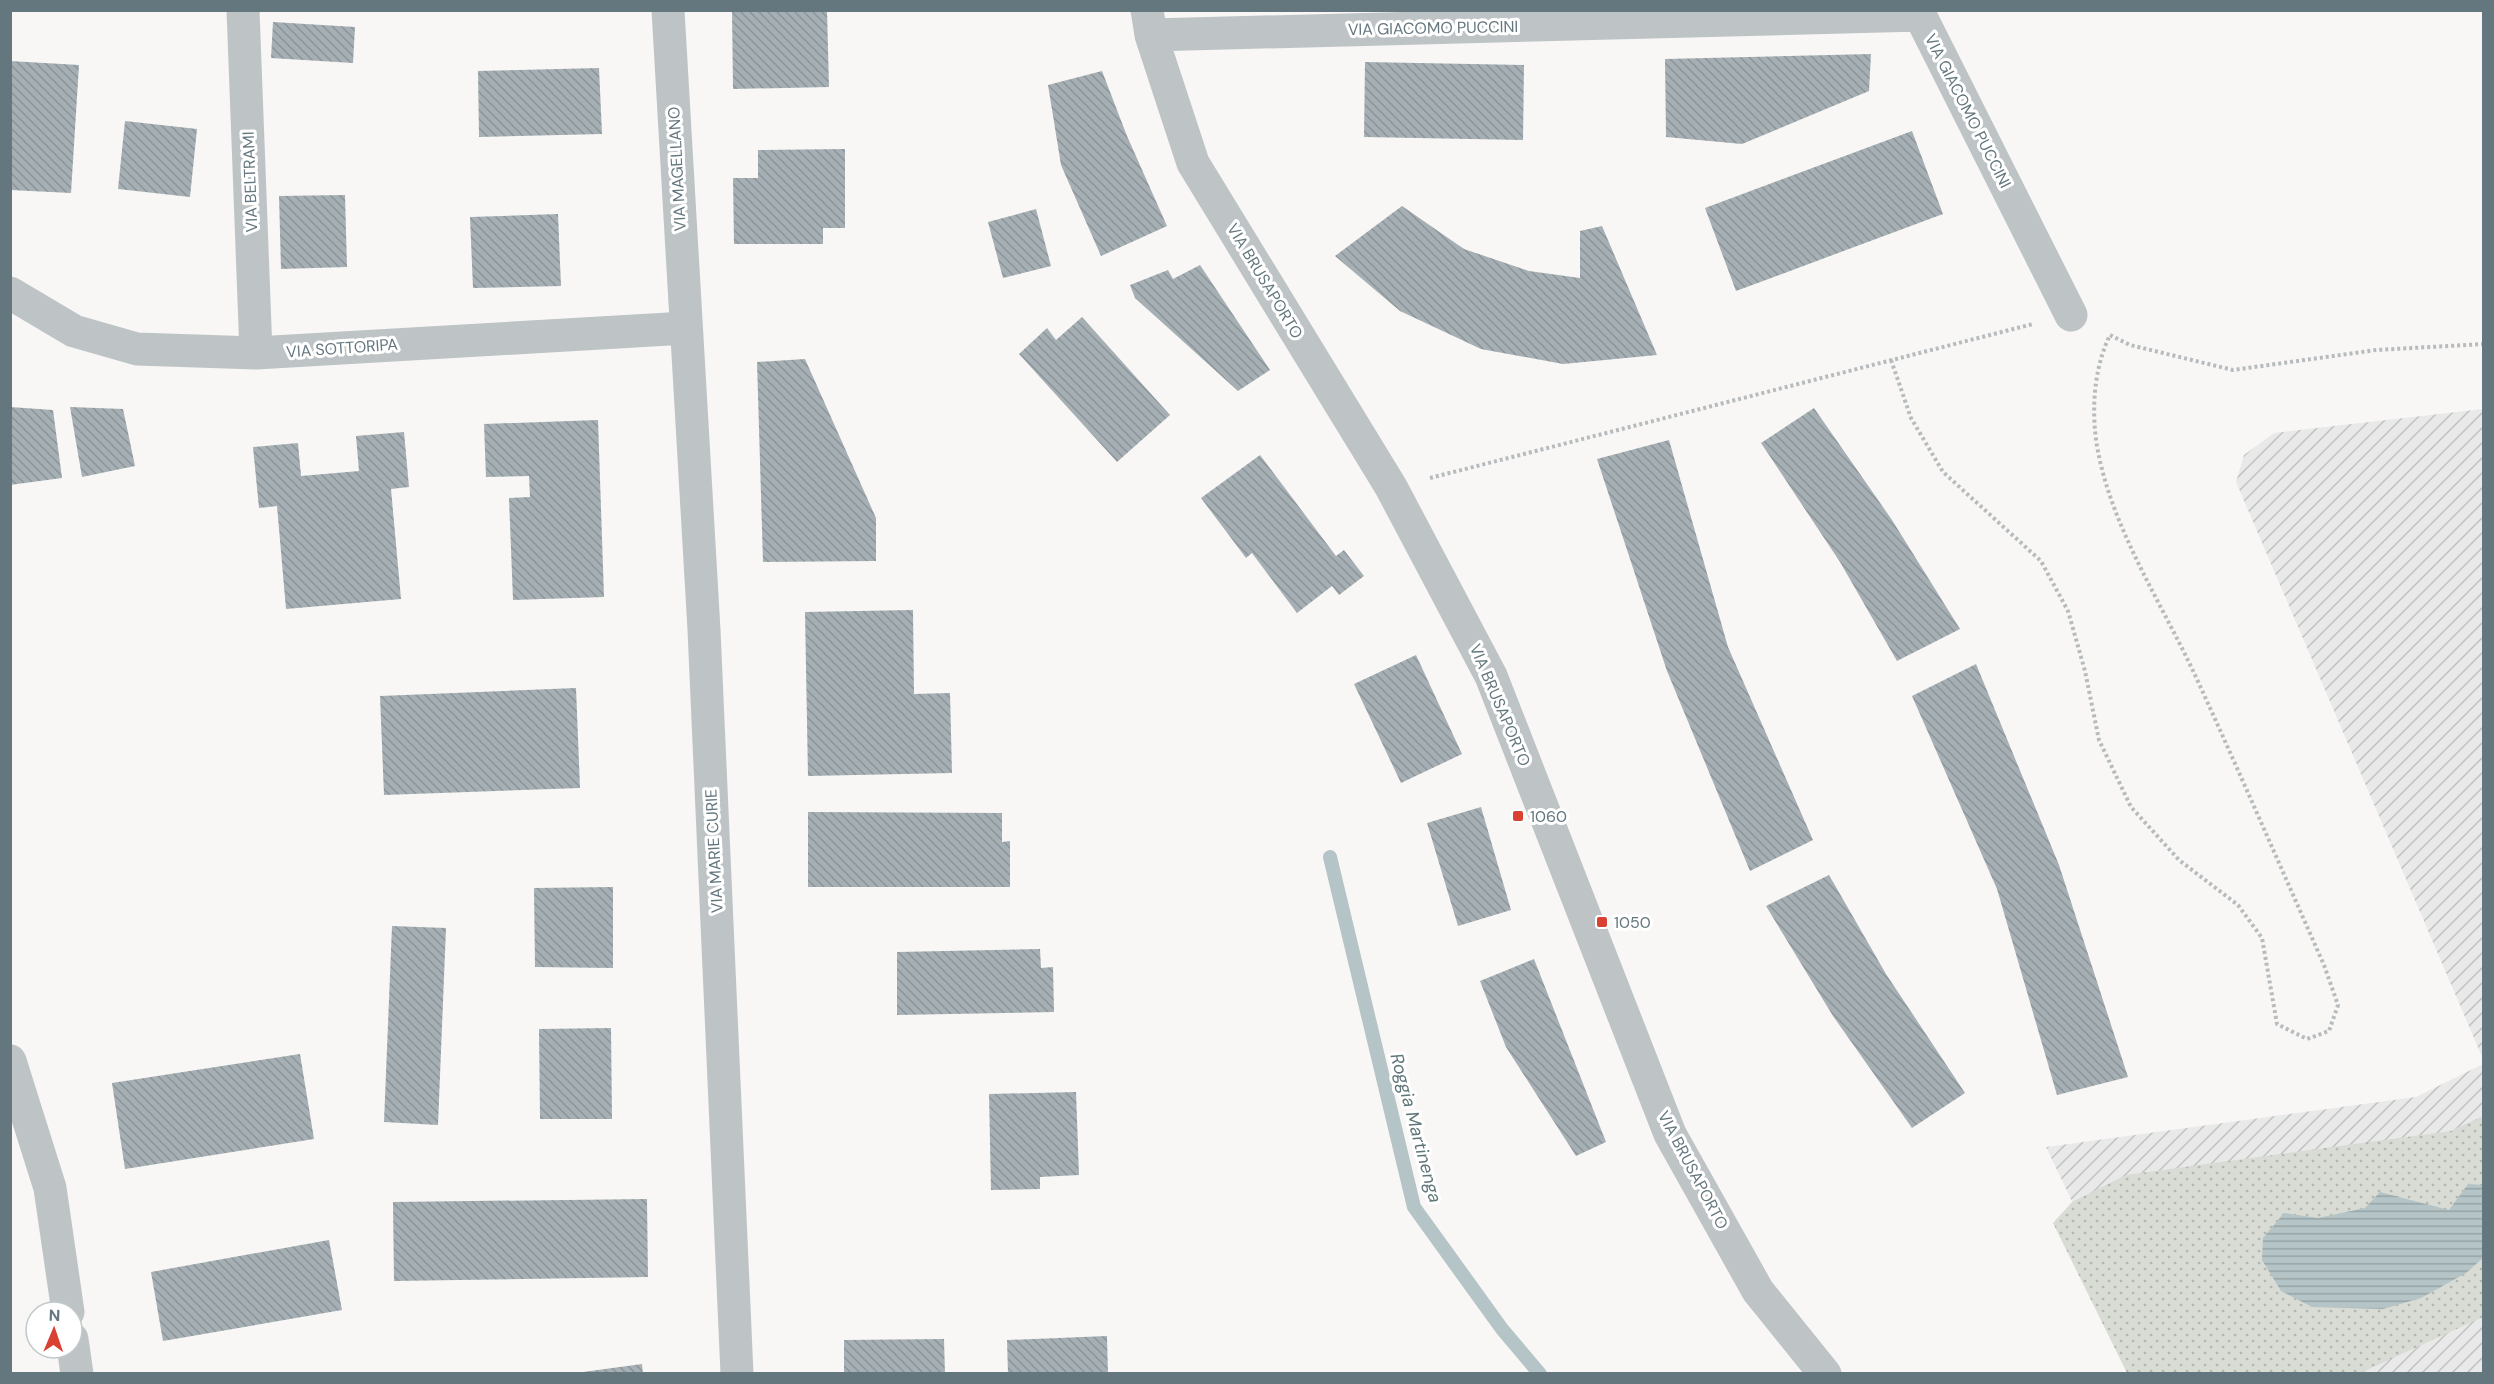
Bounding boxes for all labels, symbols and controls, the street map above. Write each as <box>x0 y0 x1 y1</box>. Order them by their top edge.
street label: VIA GIACOMO PUCCINI <box>1348 16 1518 40</box>
street label: VIA GIACOMO PUCCINI <box>1920 30 2016 192</box>
street label: VIA MAGELLANO <box>663 106 691 232</box>
street label: VIA BELTRAMI <box>238 131 262 233</box>
street label: VIA BRUSAPORTO <box>1222 220 1308 342</box>
street label: VIA SOTTORIPA <box>285 334 399 362</box>
street label: VIA BRUSAPORTO <box>1465 641 1535 769</box>
street label: VIA MARIE CURIE <box>700 788 728 914</box>
place label: 1060 <box>1530 806 1567 827</box>
marker: 1060 <box>1511 809 1525 823</box>
place label: 1050 <box>1614 912 1651 933</box>
marker: 1050 <box>1595 915 1609 929</box>
water label: Roggia Martinenga <box>1384 1051 1448 1206</box>
street label: VIA BRUSAPORTO <box>1653 1107 1733 1233</box>
north arrow <box>24 1300 84 1360</box>
text: N <box>48 1305 61 1326</box>

